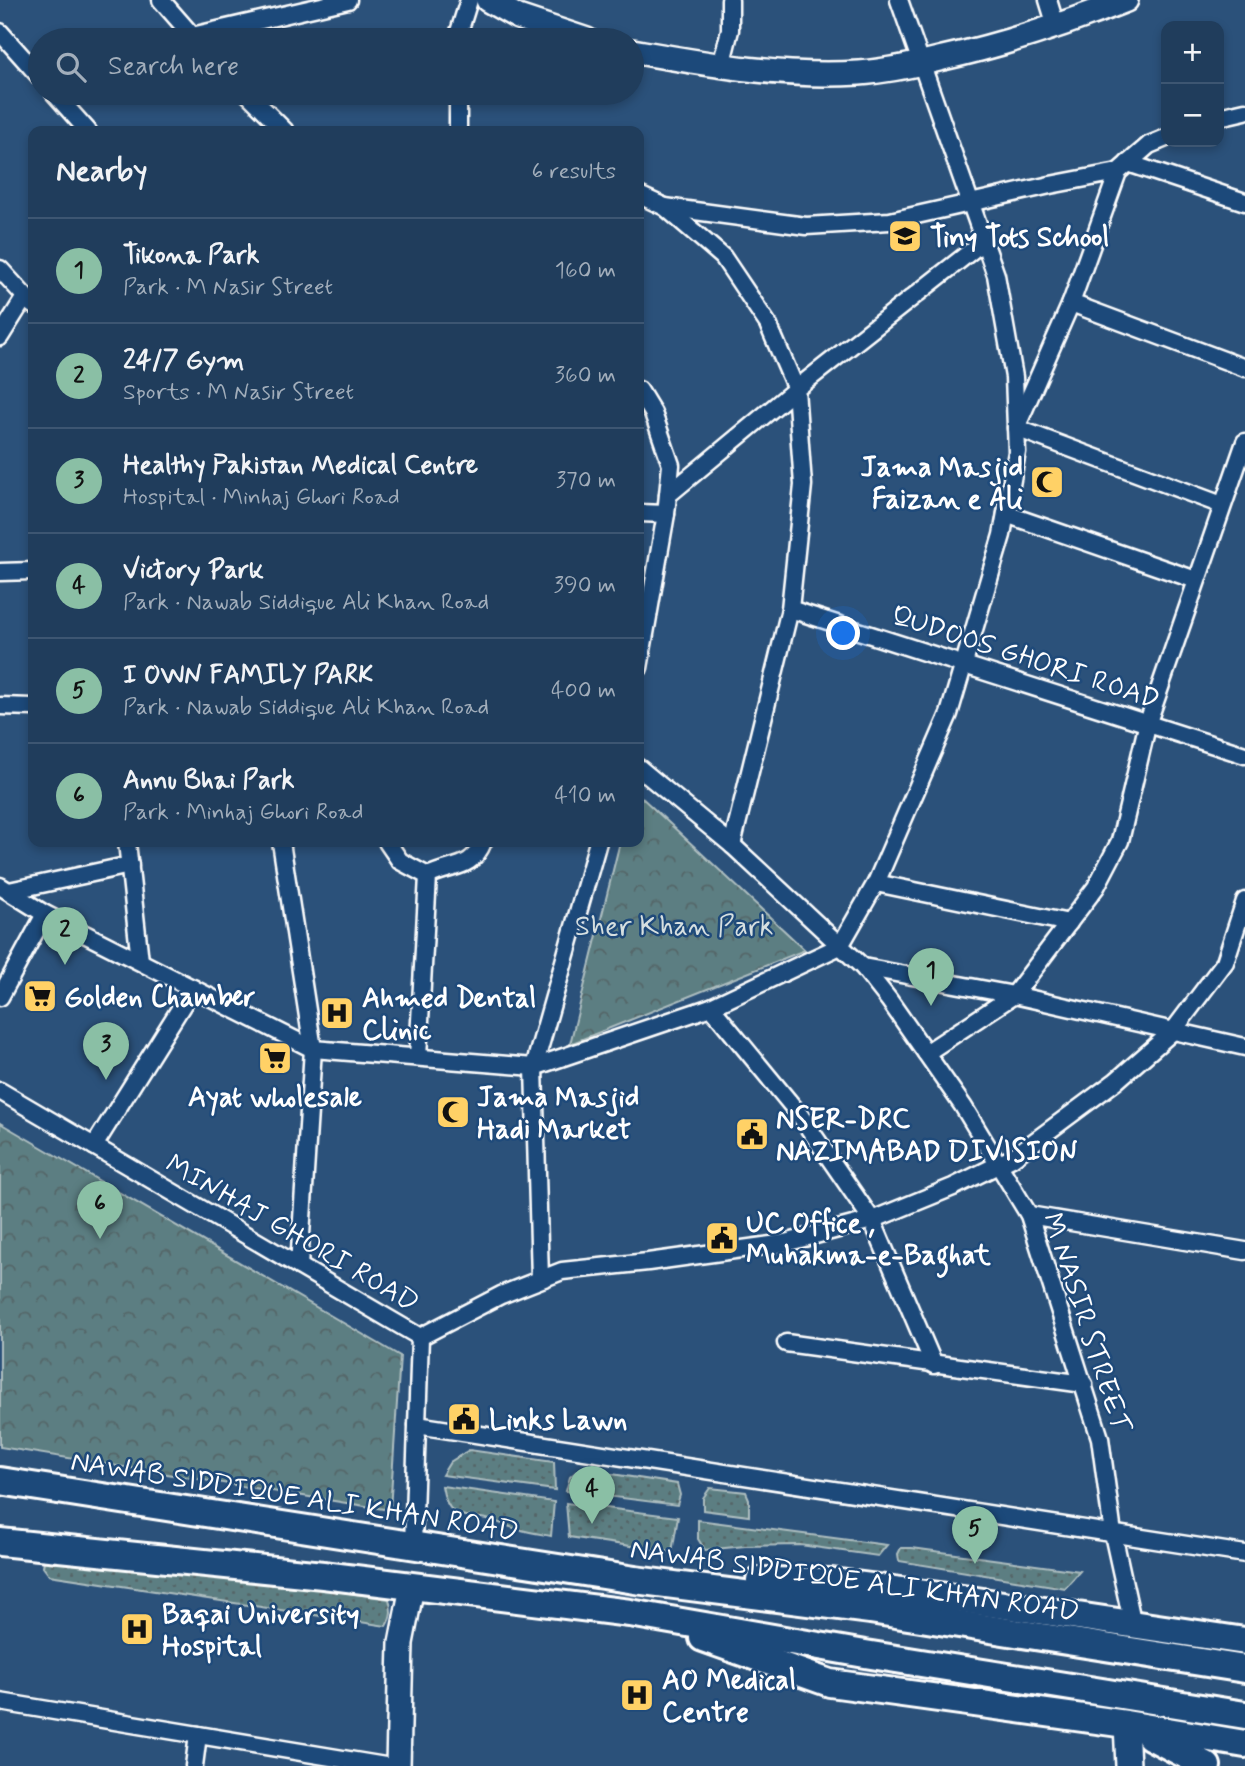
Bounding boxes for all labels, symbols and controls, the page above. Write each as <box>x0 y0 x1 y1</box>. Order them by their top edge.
map controls <box>1161 21 1224 147</box>
button: + <box>1161 21 1224 84</box>
search box <box>28 28 644 105</box>
icon: search <box>52 48 90 86</box>
text: Search here <box>108 50 239 84</box>
button: − <box>1161 84 1224 147</box>
text: Nearby <box>56 152 147 191</box>
text: 6 results <box>532 157 616 187</box>
school or university icon: Tiny Tots School <box>886 217 924 255</box>
place label: Tiny Tots School <box>930 220 1109 257</box>
text: Tikona Park <box>123 239 259 273</box>
text: 1 <box>74 256 84 286</box>
text: 160 m <box>555 256 616 286</box>
text: Park · M Nasir Street <box>123 273 333 303</box>
text: 24/7 Gym <box>123 344 244 378</box>
text: 2 <box>73 361 85 391</box>
text: 360 m <box>555 361 616 391</box>
text: Sports · M Nasir Street <box>123 378 354 408</box>
text: Healthy Pakistan Medical Centre <box>123 449 478 483</box>
place label: Jama Masjid Faizan e Ali <box>861 450 1023 519</box>
mosque icon: Jama Masjid Faizan e Ali <box>1028 463 1066 501</box>
text: 3 <box>74 466 84 496</box>
text: 370 m <box>556 466 616 496</box>
text: Hospital · Minhaj Ghori Road <box>123 483 400 513</box>
text: Victory Park <box>123 554 264 588</box>
text: 4 <box>72 571 86 601</box>
text: 390 m <box>554 571 616 601</box>
text: Park · Nawab Siddique Ali Khan Road <box>123 588 489 618</box>
street label: QUDOOS GHORI ROAD <box>886 597 1164 719</box>
your location <box>826 616 860 650</box>
text: I OWN FAMILY PARK <box>123 659 373 693</box>
text: 5 <box>72 676 86 706</box>
text: 400 m <box>551 676 616 706</box>
text: Park · Nawab Siddique Ali Khan Road <box>123 693 489 723</box>
text: Annu Bhai Park <box>123 764 294 798</box>
text: 6 <box>73 781 85 811</box>
text: 410 m <box>554 781 616 811</box>
text: Park · Minhaj Ghori Road <box>123 798 363 828</box>
pin: 2 <box>42 907 88 965</box>
park label: Sher Khan Park <box>575 909 773 946</box>
pin: 1 <box>908 948 954 1006</box>
supermarket icon: Golden Chamber <box>21 977 59 1015</box>
place label: Golden Chamber <box>64 980 255 1017</box>
place label: Ahmed Dental Clinic <box>362 981 536 1050</box>
hospital icon: Ahmed Dental Clinic <box>318 994 356 1032</box>
pin: 3 <box>83 1022 129 1080</box>
supermarket icon: Ayat wholesale <box>256 1039 294 1077</box>
place label: Ayat wholesale <box>188 1080 362 1117</box>
place label: Jama Masjid Hadi Market <box>477 1080 639 1149</box>
mosque icon: Jama Masjid Hadi Market <box>434 1093 472 1131</box>
place label: NSER-DRC NAZIMABAD DIVISION <box>776 1102 1078 1171</box>
public building icon: NSER-DRC NAZIMABAD DIVISION <box>733 1115 771 1153</box>
street label: MINHAJ GHORI ROAD <box>158 1146 425 1322</box>
pin: 6 <box>77 1181 123 1239</box>
place label: UC Office , Muhakma-e-Baghat <box>746 1206 991 1278</box>
street label: M NASIR STREET <box>1033 1208 1139 1438</box>
public building icon: UC Office , Muhakma-e-Baghat <box>703 1219 741 1257</box>
public building icon: Links Lawn <box>445 1400 483 1438</box>
place label: Links Lawn <box>489 1403 627 1440</box>
street label: NAWAB SIDDIQUE ALI KHAN ROAD <box>68 1444 521 1551</box>
pin: 4 <box>569 1466 615 1524</box>
pin: 5 <box>952 1506 998 1564</box>
street label: NAWAB SIDDIQUE ALI KHAN ROAD <box>628 1532 1082 1631</box>
place label: Baqai University Hospital <box>162 1597 360 1666</box>
hospital icon: Baqai University Hospital <box>118 1610 156 1648</box>
place label: AO Medical Centre <box>662 1663 796 1732</box>
hospital icon: AO Medical Centre <box>618 1676 656 1714</box>

